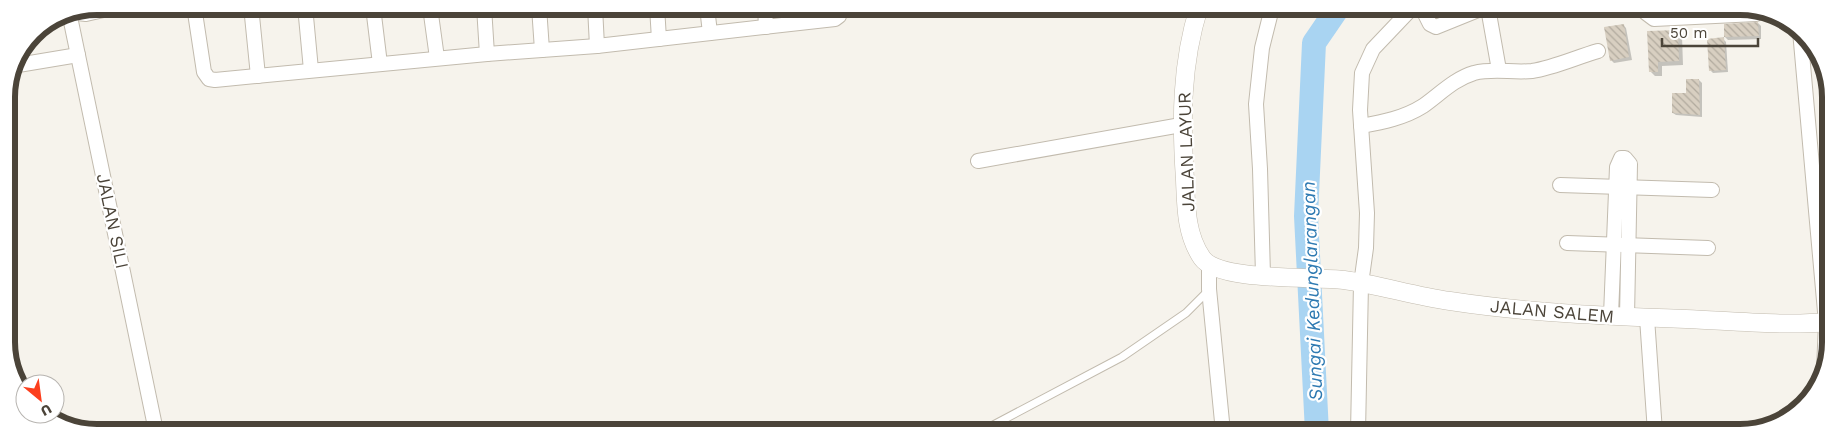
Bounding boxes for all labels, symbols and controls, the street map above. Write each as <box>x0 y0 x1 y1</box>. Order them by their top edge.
scale bar <box>1662 15 1758 47</box>
text: 50 m <box>1670 24 1707 42</box>
street label: JALAN LAYUR <box>1173 92 1199 212</box>
street label: JALAN SILI <box>93 172 133 270</box>
water label: Sungai Kedunglarangan <box>1297 181 1327 401</box>
street label: JALAN SALEM <box>1489 295 1615 327</box>
north arrow <box>15 374 65 424</box>
text: U <box>38 401 55 420</box>

